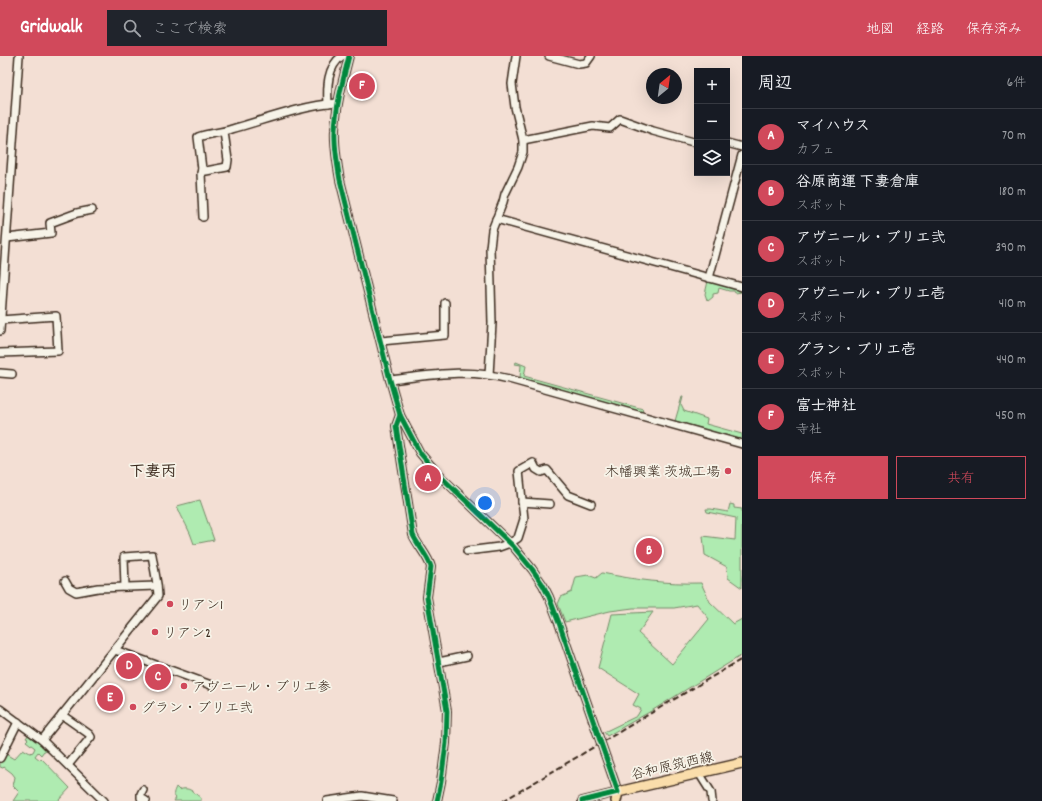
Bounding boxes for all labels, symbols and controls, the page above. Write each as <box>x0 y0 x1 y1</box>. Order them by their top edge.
search box <box>107 10 387 46</box>
text: Gridwalk <box>20 15 83 42</box>
icon: search <box>121 17 143 39</box>
text: ここで検索 <box>153 19 228 41</box>
text: 地図 <box>866 20 894 40</box>
text: 経路 <box>916 20 944 40</box>
text: 保存済み <box>966 20 1022 40</box>
north arrow <box>646 68 682 104</box>
map controls <box>694 68 730 176</box>
button: + <box>694 68 730 104</box>
pin: F <box>349 71 375 101</box>
text: 周辺 <box>758 73 792 97</box>
text: 6件 <box>1007 74 1026 93</box>
button: − <box>694 104 730 140</box>
text: マイハウス <box>796 116 870 138</box>
text: A <box>767 127 775 146</box>
text: 70 m <box>1002 127 1026 146</box>
button: layers <box>694 140 730 176</box>
text: カフェ <box>796 141 835 160</box>
text: 谷原商運 下妻倉庫 <box>796 172 919 194</box>
text: B <box>768 183 774 202</box>
text: 180 m <box>999 183 1026 202</box>
text: スポット <box>796 197 848 216</box>
text: アヴニール・ブリエ弐 <box>796 228 945 250</box>
text: C <box>768 239 774 258</box>
text: 390 m <box>995 239 1026 258</box>
text: スポット <box>796 253 848 272</box>
text: アヴニール・ブリエ壱 <box>796 284 945 306</box>
text: D <box>768 295 774 314</box>
text: 410 m <box>999 295 1026 314</box>
text: スポット <box>796 309 848 328</box>
text: グラン・ブリエ壱 <box>796 340 916 362</box>
text: E <box>768 351 774 370</box>
text: 440 m <box>996 351 1026 370</box>
text: スポット <box>796 365 848 384</box>
text: 富士神社 <box>796 396 856 418</box>
text: F <box>768 407 774 426</box>
text: 450 m <box>996 407 1026 426</box>
text: 寺社 <box>796 421 822 440</box>
button: 保存 <box>758 456 888 499</box>
button: 共有 <box>896 456 1026 499</box>
district label: 下妻丙 <box>129 461 177 484</box>
pin: A <box>415 463 441 493</box>
place label: 木幡興業 茨城工場 <box>605 463 720 483</box>
marker: 木幡興業 茨城工場 <box>723 466 733 476</box>
your location <box>475 493 495 513</box>
pin: B <box>636 536 662 566</box>
place label: リアン1 <box>178 596 223 616</box>
marker: リアン1 <box>165 599 175 609</box>
place label: リアン2 <box>163 624 211 644</box>
marker: リアン2 <box>150 627 160 637</box>
pin: D <box>116 651 142 681</box>
pin: C <box>145 662 171 692</box>
place label: アヴニール・ブリエ参 <box>192 678 331 698</box>
marker: アヴニール・ブリエ参 <box>179 681 189 691</box>
pin: E <box>97 683 123 713</box>
place label: グラン・ブリエ弐 <box>141 699 253 719</box>
marker: グラン・ブリエ弐 <box>128 702 138 712</box>
street label: 谷和原筑西線 <box>629 748 716 786</box>

